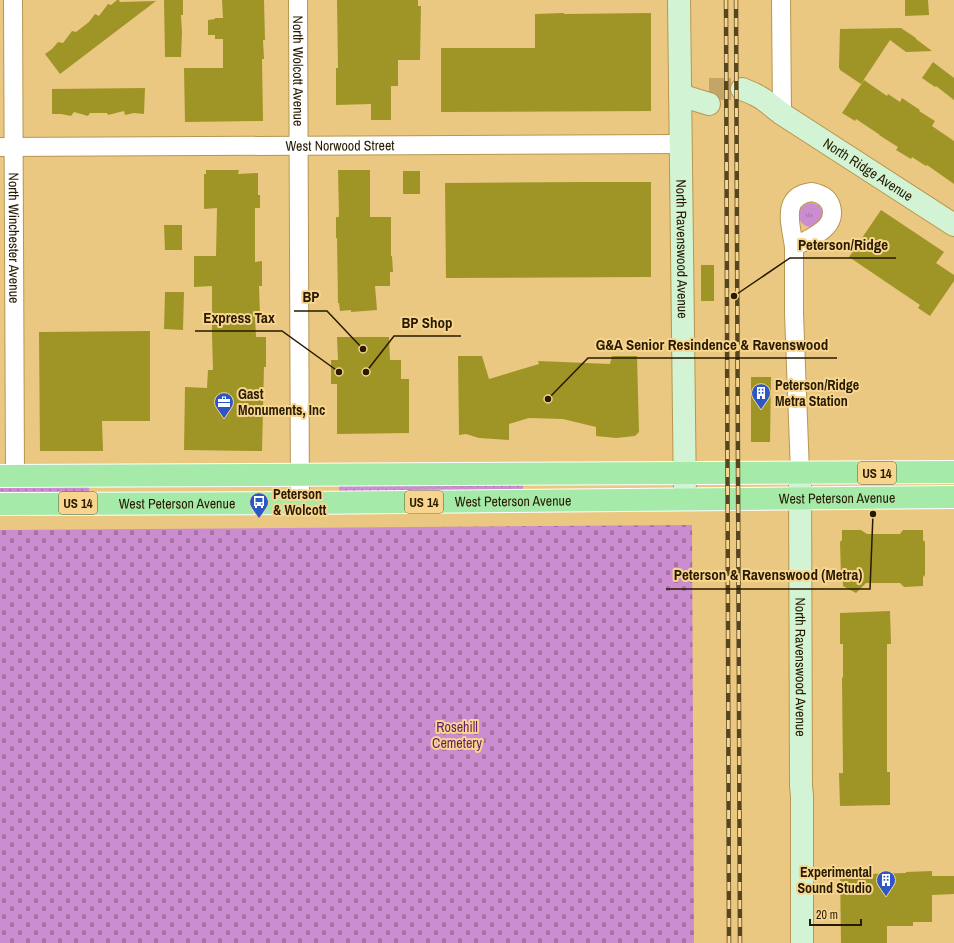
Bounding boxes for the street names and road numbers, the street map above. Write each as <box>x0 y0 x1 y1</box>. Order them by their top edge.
street label: North Wolcott Avenue <box>289 16 308 126</box>
street label: North Ridge Avenue <box>820 134 916 205</box>
street label: West Norwood Street <box>285 136 395 155</box>
street label: North Winchester Avenue <box>5 173 23 303</box>
street label: North Ravenswood Avenue <box>672 179 692 319</box>
road number: US 14 <box>858 462 896 484</box>
street label: West Peterson Avenue <box>779 489 895 508</box>
road number: US 14 <box>405 491 443 513</box>
road number: US 14 <box>59 492 97 514</box>
street label: West Peterson Avenue <box>455 492 571 511</box>
street label: West Peterson Avenue <box>119 494 235 513</box>
street label: North Ravenswood Avenue <box>791 597 810 737</box>

